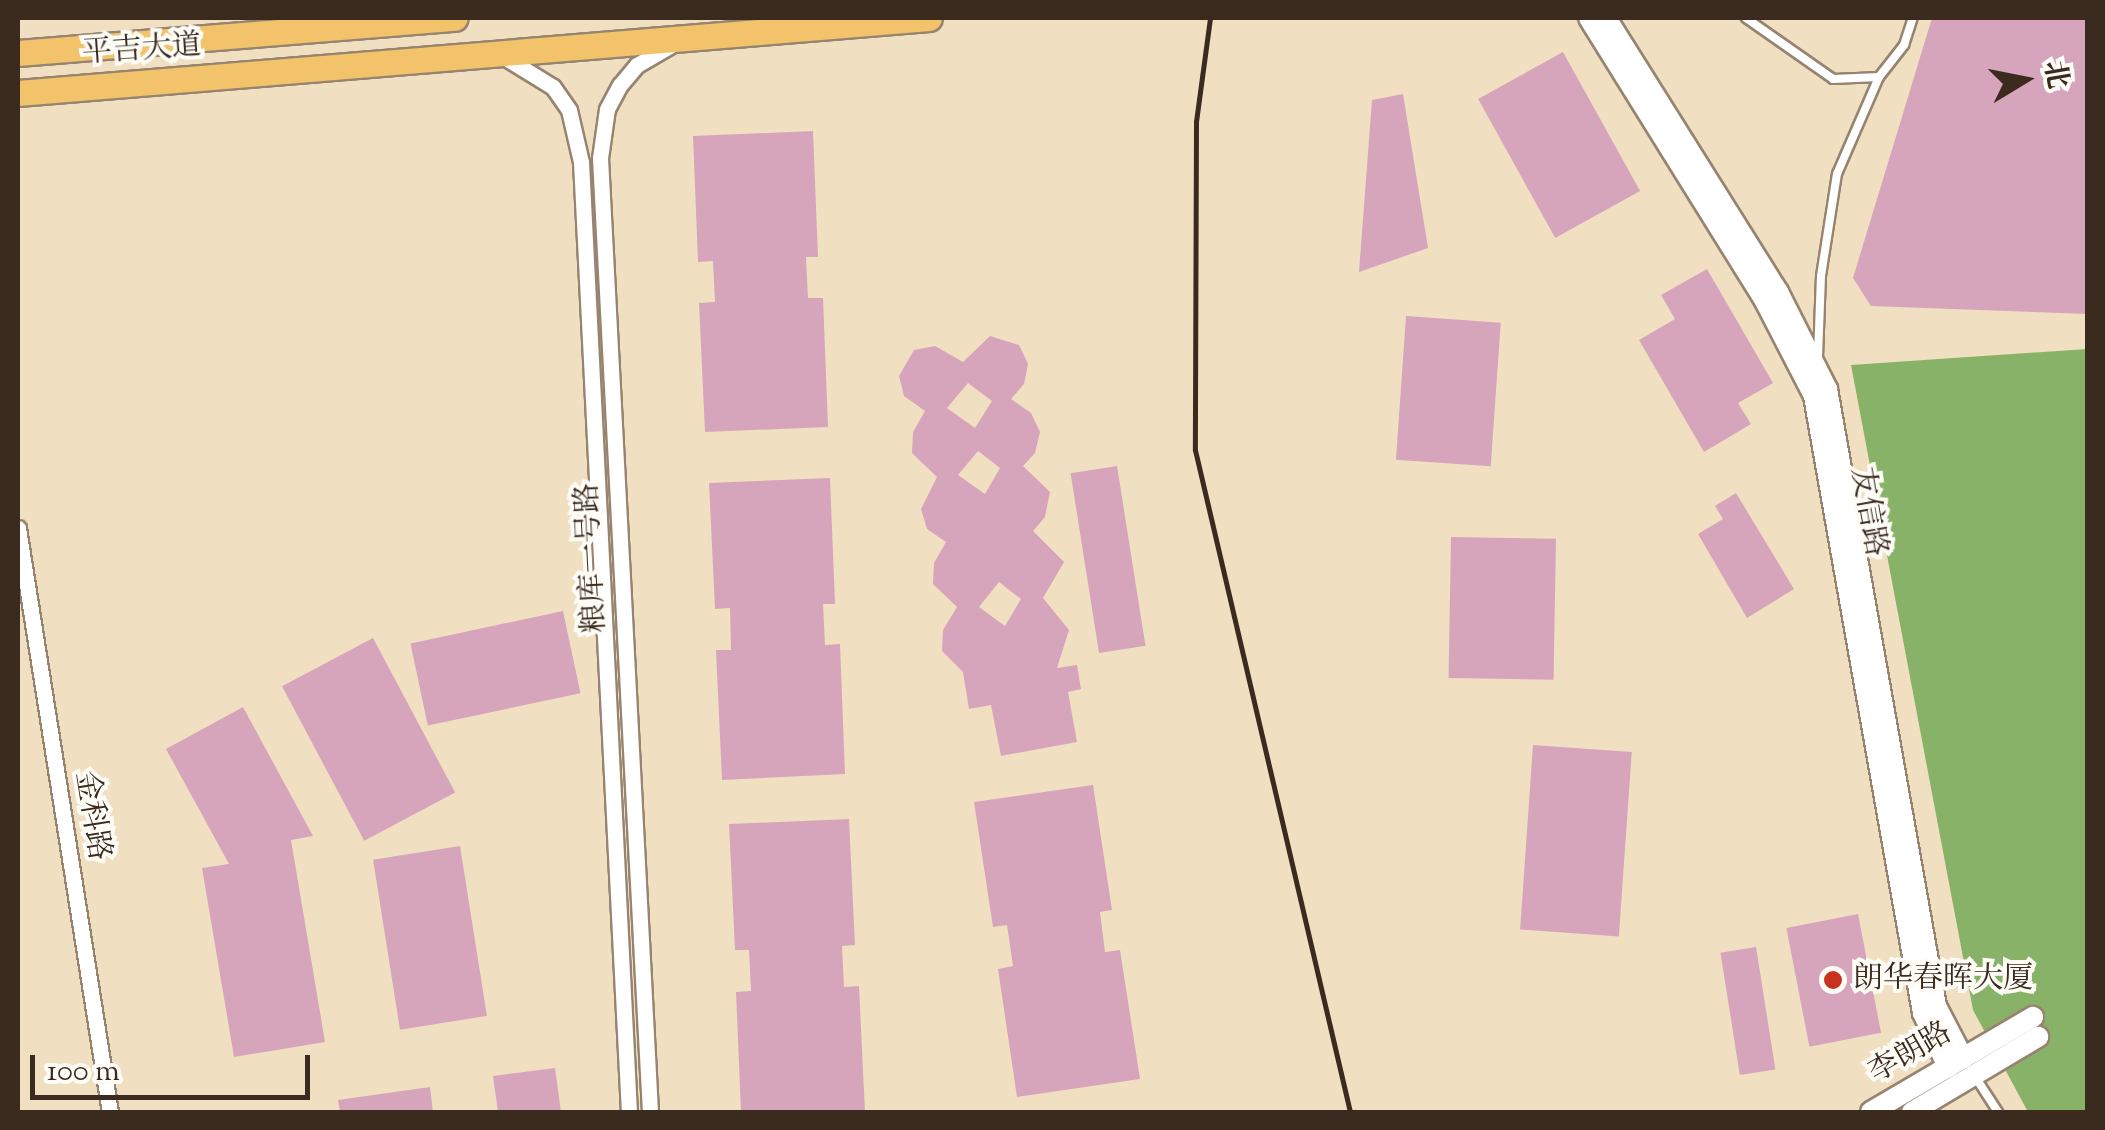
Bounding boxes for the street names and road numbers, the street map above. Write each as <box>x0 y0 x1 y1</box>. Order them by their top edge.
street label: 平吉大道 <box>81 29 203 73</box>
street label: 友信路 <box>1841 465 1893 559</box>
street label: 粮库一号路 <box>571 482 615 634</box>
street label: 金科路 <box>66 769 116 863</box>
street label: 李朗路 <box>1863 1016 1959 1092</box>

